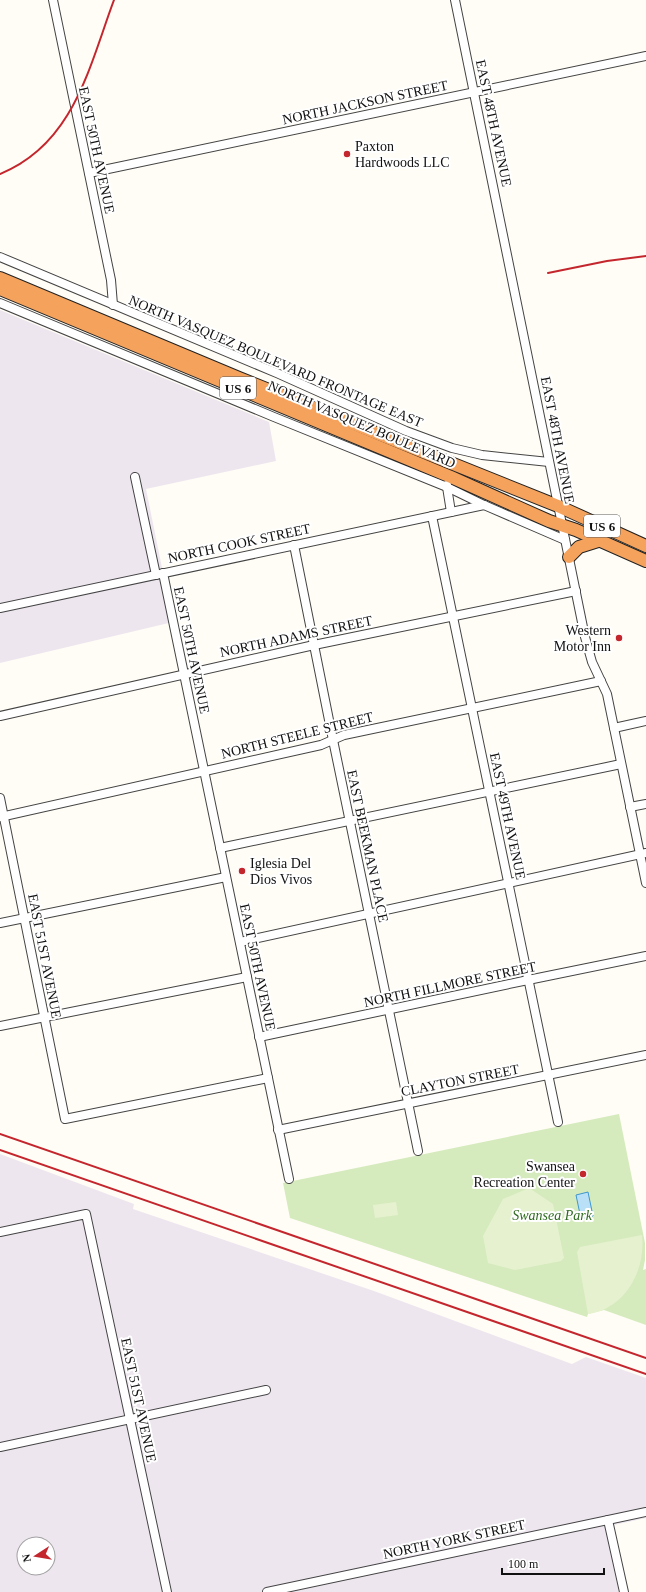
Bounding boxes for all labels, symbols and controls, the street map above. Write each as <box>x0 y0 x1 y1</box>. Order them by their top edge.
street label: EAST 48TH AVENUE <box>473 58 514 188</box>
street label: NORTH JACKSON STREET <box>281 78 450 127</box>
street label: EAST 50TH AVENUE <box>76 85 117 215</box>
place label: Paxton Hardwoods LLC <box>355 139 450 170</box>
marker: Paxton Hardwoods LLC <box>342 149 352 159</box>
street label: NORTH VASQUEZ BOULEVARD FRONTAGE EAST <box>126 291 426 431</box>
street label: EAST 48TH AVENUE <box>538 375 577 505</box>
road number: US 6 <box>220 377 256 399</box>
street label: NORTH VASQUEZ BOULEVARD <box>266 377 458 471</box>
road number: US 6 <box>584 515 620 537</box>
street label: NORTH COOK STREET <box>166 521 312 566</box>
street label: EAST 50TH AVENUE <box>171 585 212 715</box>
street label: NORTH ADAMS STREET <box>218 613 374 660</box>
place label: Western Motor Inn <box>554 623 611 654</box>
marker: Western Motor Inn <box>614 633 624 643</box>
street label: NORTH STEELE STREET <box>219 709 375 762</box>
street label: EAST 49TH AVENUE <box>487 751 528 881</box>
street label: EAST BEEKMAN PLACE <box>344 769 391 924</box>
place label: Iglesia Del Dios Vivos <box>250 856 312 887</box>
marker: Iglesia Del Dios Vivos <box>237 866 247 876</box>
street label: EAST 51ST AVENUE <box>25 892 64 1020</box>
street label: EAST 50TH AVENUE <box>237 902 278 1032</box>
street label: NORTH FILLMORE STREET <box>363 959 538 1010</box>
street label: CLAYTON STREET <box>400 1062 521 1099</box>
place label: Swansea Recreation Center <box>474 1159 576 1190</box>
marker: Swansea Recreation Center <box>578 1169 588 1179</box>
park label: Swansea Park <box>512 1208 593 1223</box>
street label: EAST 51ST AVENUE <box>118 1337 159 1464</box>
street label: NORTH YORK STREET <box>382 1517 527 1562</box>
north arrow <box>16 1536 56 1576</box>
scale bar <box>502 1550 604 1576</box>
text: N <box>20 1553 33 1563</box>
text: 100 m <box>508 1557 539 1571</box>

